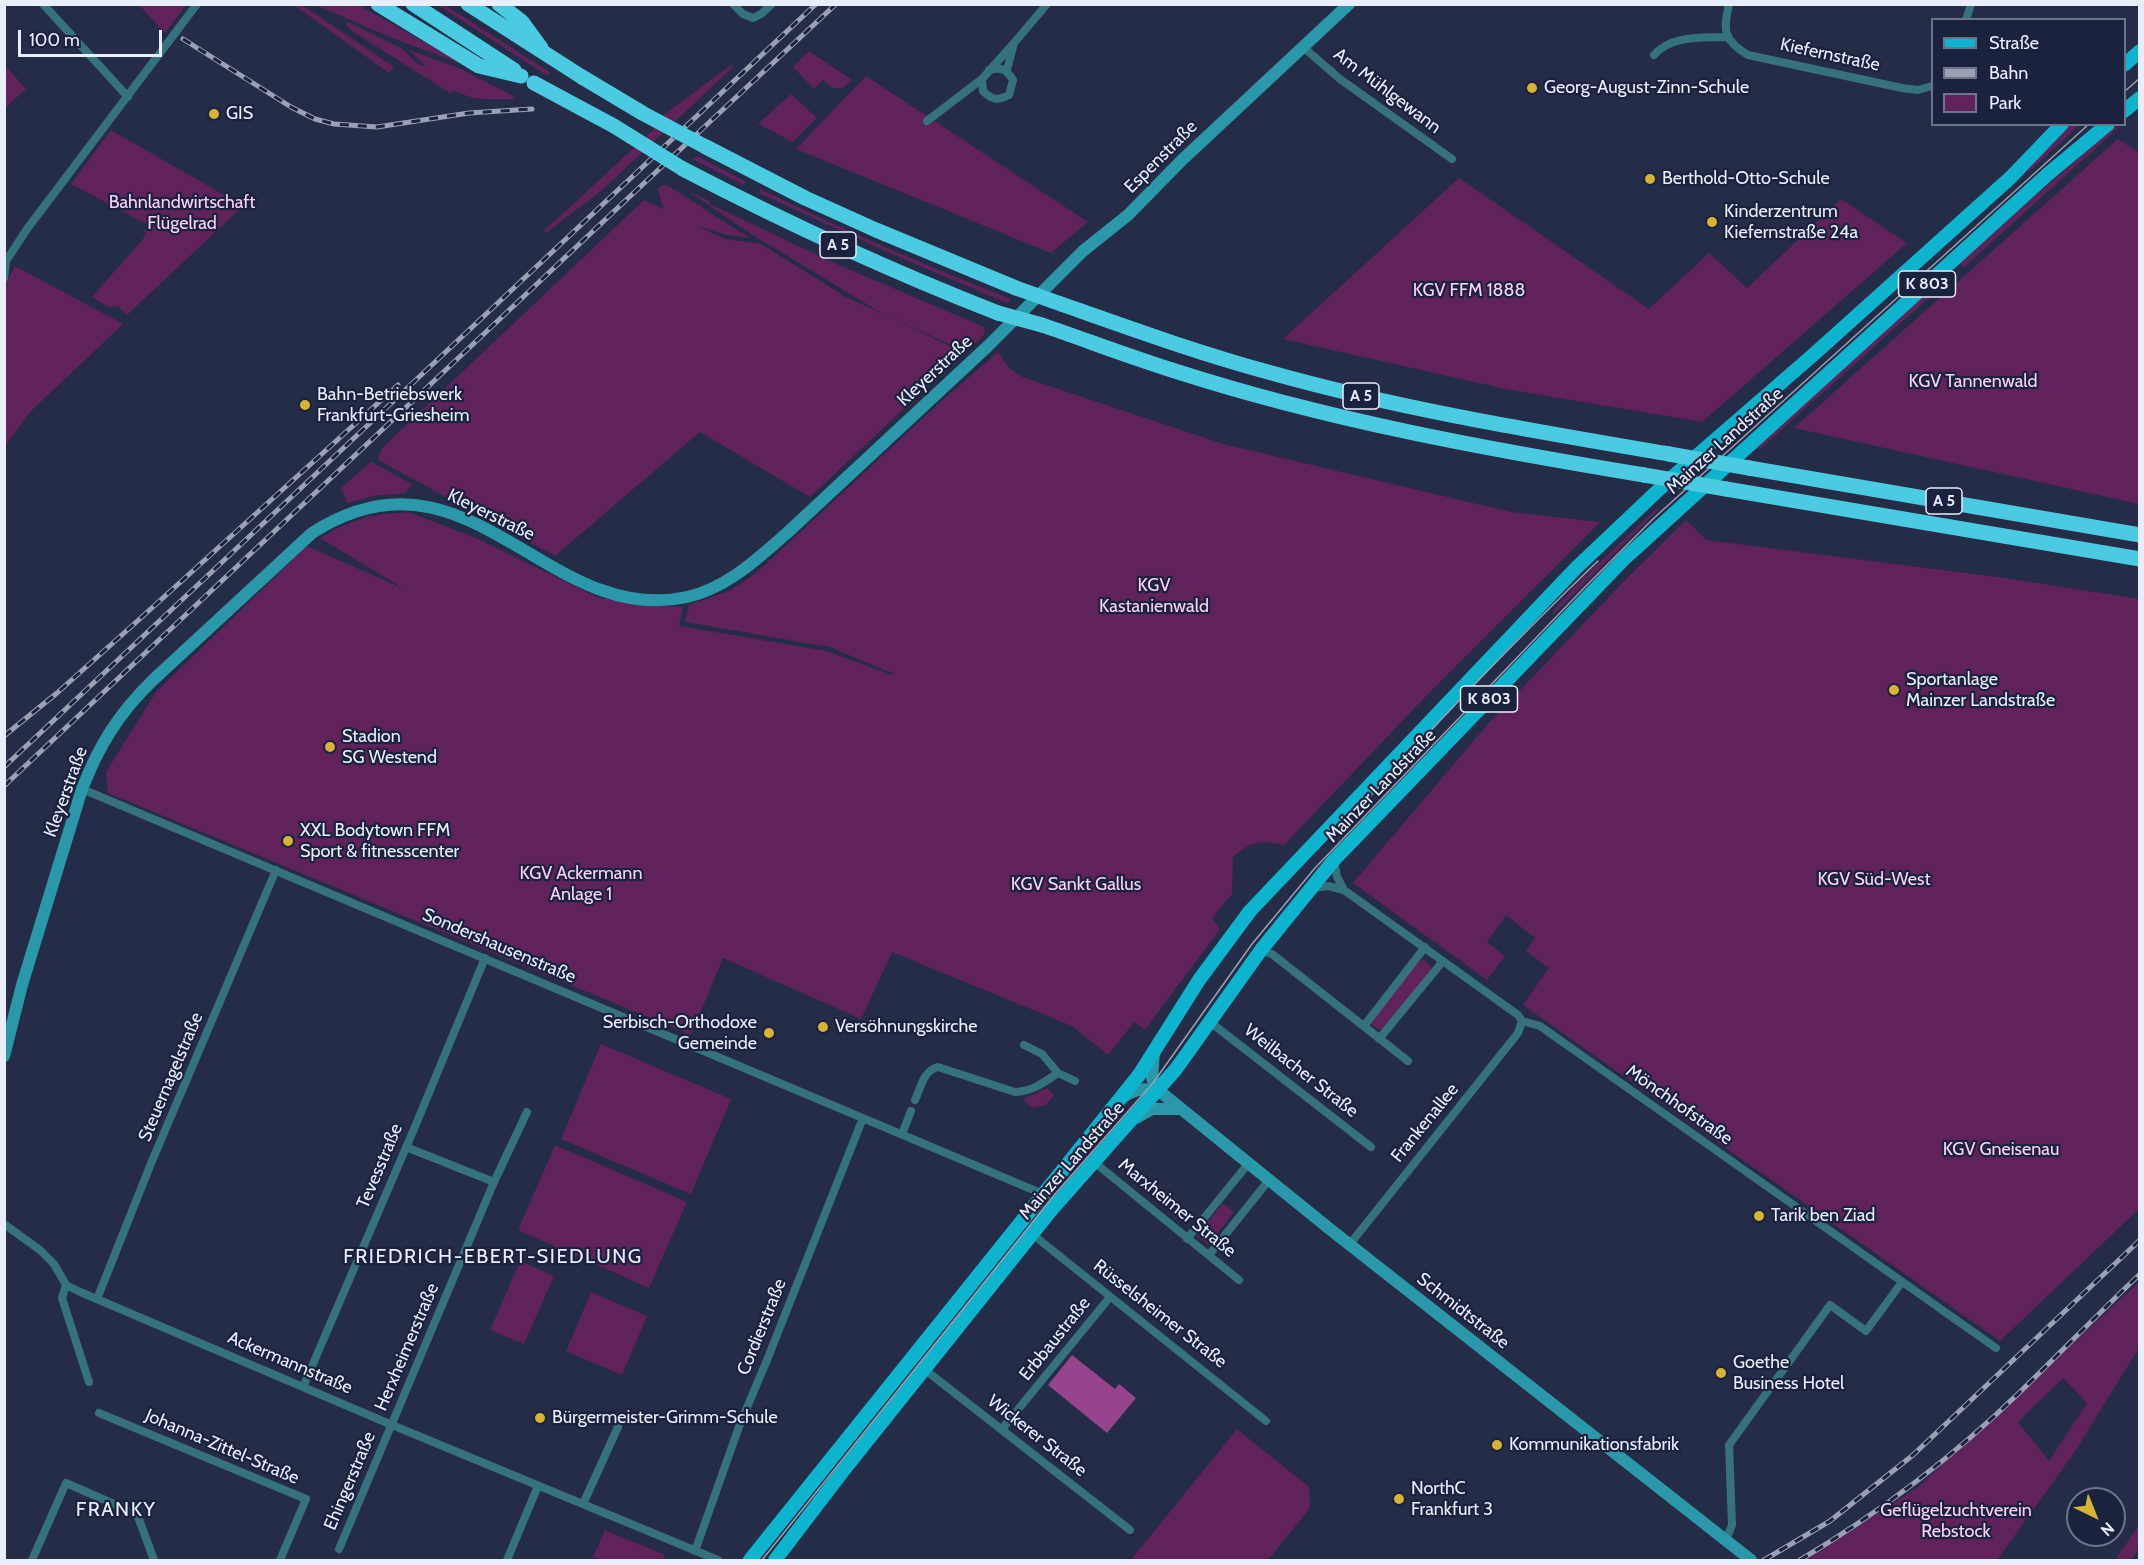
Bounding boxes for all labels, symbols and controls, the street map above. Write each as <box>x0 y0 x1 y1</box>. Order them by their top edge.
scale bar <box>21 18 165 56</box>
legend <box>1931 18 2126 126</box>
text: 100 m <box>29 29 80 51</box>
text: Straße <box>1989 32 2039 54</box>
street label: Kiefernstraße <box>1778 34 1882 76</box>
street label: Am Mühlgewann <box>1329 44 1445 138</box>
text: Bahn <box>1989 62 2028 84</box>
place label: Georg-August-Zinn-Schule <box>1544 77 1749 99</box>
marker: Georg-August-Zinn-Schule <box>1525 81 1539 95</box>
text: Park <box>1989 92 2021 114</box>
place label: GIS <box>226 103 253 125</box>
marker: GIS <box>207 107 221 121</box>
street label: Espenstraße <box>1120 116 1202 198</box>
place label: Berthold-Otto-Schule <box>1662 168 1830 190</box>
marker: Berthold-Otto-Schule <box>1643 172 1657 186</box>
park label: Bahnlandwirtschaft Flügelrad <box>109 192 255 234</box>
place label: Kinderzentrum Kiefernstraße 24a <box>1724 201 1858 244</box>
marker: Kinderzentrum Kiefernstraße 24a <box>1705 215 1719 229</box>
road number: A 5 <box>820 232 856 258</box>
road number: K 803 <box>1898 271 1956 297</box>
park label: KGV FFM 1888 <box>1413 280 1525 302</box>
street label: Kleyerstraße <box>893 331 977 411</box>
park label: KGV Tannenwald <box>1909 371 2037 393</box>
road number: A 5 <box>1343 383 1379 409</box>
street label: Mainzer Landstraße <box>1662 383 1788 499</box>
place label: Bahn-Betriebswerk Frankfurt-Griesheim <box>317 384 469 426</box>
marker: Bahn-Betriebswerk Frankfurt-Griesheim <box>298 398 312 412</box>
street label: Kleyerstraße <box>444 485 538 545</box>
road number: A 5 <box>1926 488 1962 514</box>
park label: KGV Kastanienwald <box>1099 575 1209 618</box>
place label: Sportanlage Mainzer Landstraße <box>1906 669 2055 712</box>
marker: Sportanlage Mainzer Landstraße <box>1887 683 1901 697</box>
road number: K 803 <box>1460 686 1518 712</box>
street label: Mainzer Landstraße <box>1321 725 1441 847</box>
place label: Stadion SG Westend <box>342 726 437 768</box>
marker: Stadion SG Westend <box>323 740 337 754</box>
street label: Kleyerstraße <box>40 744 92 840</box>
place label: XXL Bodytown FFM Sport & fitnesscenter <box>300 820 459 862</box>
marker: XXL Bodytown FFM Sport & fitnesscenter <box>281 834 295 848</box>
park label: KGV Ackermann Anlage 1 <box>520 863 642 906</box>
park label: KGV Süd-West <box>1817 869 1931 891</box>
park label: KGV Sankt Gallus <box>1011 874 1141 896</box>
street label: Sondershausenstraße <box>419 904 579 988</box>
street label: Steuernagelstraße <box>134 1009 208 1145</box>
place label: Serbisch-Orthodoxe Gemeinde <box>603 1012 757 1054</box>
place label: Versöhnungskirche <box>835 1016 977 1038</box>
marker: Versöhnungskirche <box>816 1020 830 1034</box>
street label: Weilbacher Straße <box>1240 1020 1362 1122</box>
marker: Serbisch-Orthodoxe Gemeinde <box>762 1026 776 1040</box>
street label: Mönchhofstraße <box>1622 1060 1736 1150</box>
street label: Frankenallee <box>1387 1079 1463 1167</box>
street label: Mainzer Landstraße <box>1015 1098 1129 1224</box>
street label: Tevesstraße <box>352 1120 408 1212</box>
park label: KGV Gneisenau <box>1943 1139 2059 1161</box>
street label: Marxheimer Straße <box>1114 1154 1240 1262</box>
place label: Tarik ben Ziad <box>1771 1205 1875 1227</box>
marker: Tarik ben Ziad <box>1752 1209 1766 1223</box>
district label: FRIEDRICH-EBERT-SIEDLUNG <box>343 1245 643 1269</box>
street label: Rüsselsheimer Straße <box>1089 1255 1231 1373</box>
street label: Schmidtstraße <box>1412 1268 1514 1354</box>
street label: Cordierstraße <box>733 1276 791 1378</box>
street label: Herxheimerstraße <box>370 1280 444 1414</box>
street label: Erbbaustraße <box>1015 1293 1095 1385</box>
street label: Ackermannstraße <box>224 1327 356 1399</box>
place label: Goethe Business Hotel <box>1733 1352 1844 1394</box>
marker: Goethe Business Hotel <box>1714 1366 1728 1380</box>
street label: Wickerer Straße <box>983 1390 1091 1482</box>
street label: Johanna-Zittel-Straße <box>142 1405 302 1489</box>
place label: Bürgermeister-Grimm-Schule <box>552 1407 778 1429</box>
marker: Bürgermeister-Grimm-Schule <box>533 1411 547 1425</box>
street label: Ehingerstraße <box>320 1429 380 1533</box>
place label: Kommunikationsfabrik <box>1509 1434 1679 1456</box>
marker: Kommunikationsfabrik <box>1490 1438 1504 1452</box>
place label: NorthC Frankfurt 3 <box>1411 1478 1493 1520</box>
north arrow <box>2066 1487 2126 1547</box>
marker: NorthC Frankfurt 3 <box>1392 1492 1406 1506</box>
district label: FRANKY <box>76 1498 156 1522</box>
park label: Geflügelzuchtverein Rebstock <box>1880 1500 2032 1543</box>
text: N <box>2097 1518 2118 1540</box>

